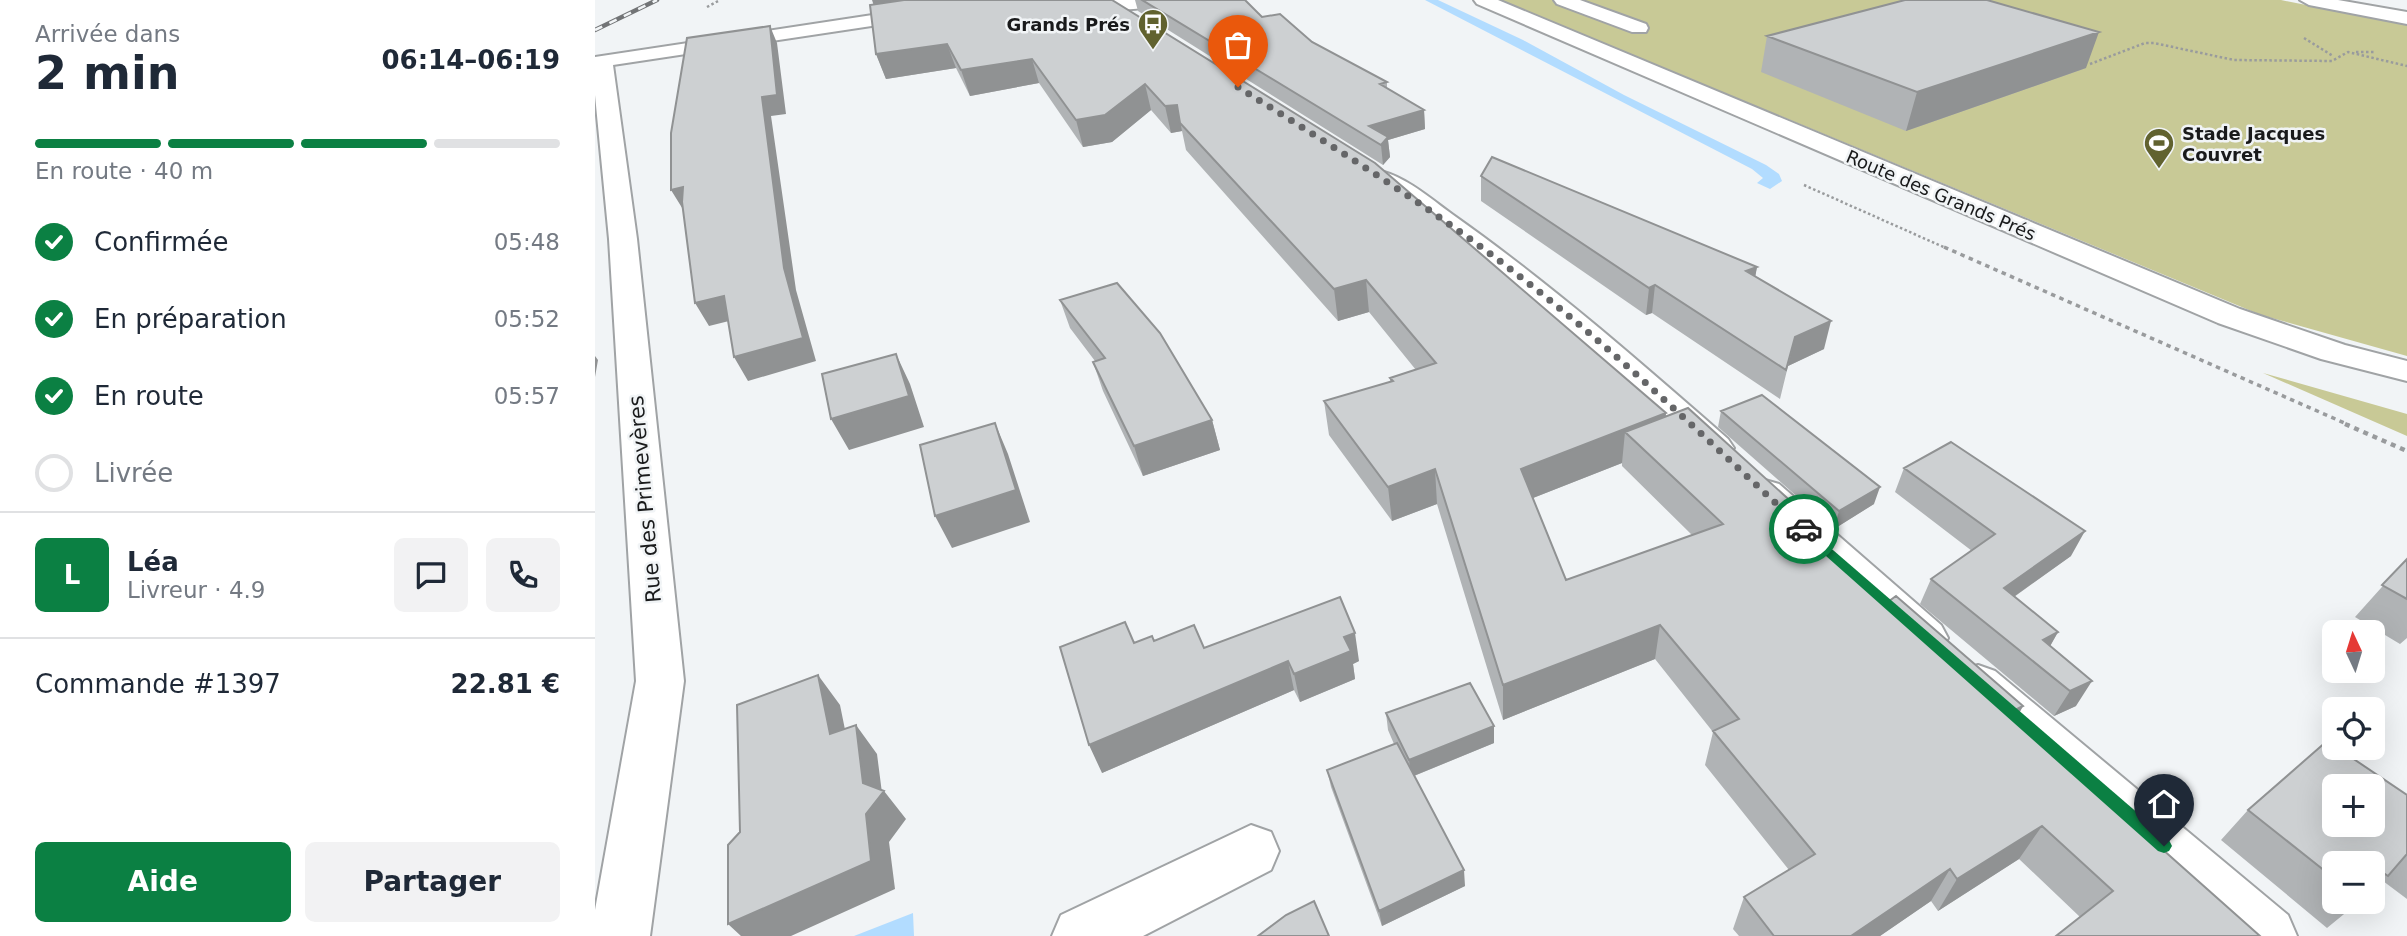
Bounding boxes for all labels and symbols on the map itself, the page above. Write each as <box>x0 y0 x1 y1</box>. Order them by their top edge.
bus stop icon: Grands Prés <box>1136 7 1170 51</box>
place label: Grands Prés <box>1007 14 1130 35</box>
pin <box>1208 15 1268 87</box>
place label: Stade Jacques Couvret <box>2182 123 2325 165</box>
sports icon: Stade Jacques Couvret <box>2142 126 2176 170</box>
street label: Route des Grands Prés <box>1843 146 2039 244</box>
street label: Rue des Primevères <box>624 394 666 604</box>
courier <box>1769 494 1839 564</box>
north arrow <box>2322 620 2385 682</box>
pin <box>2134 774 2194 846</box>

